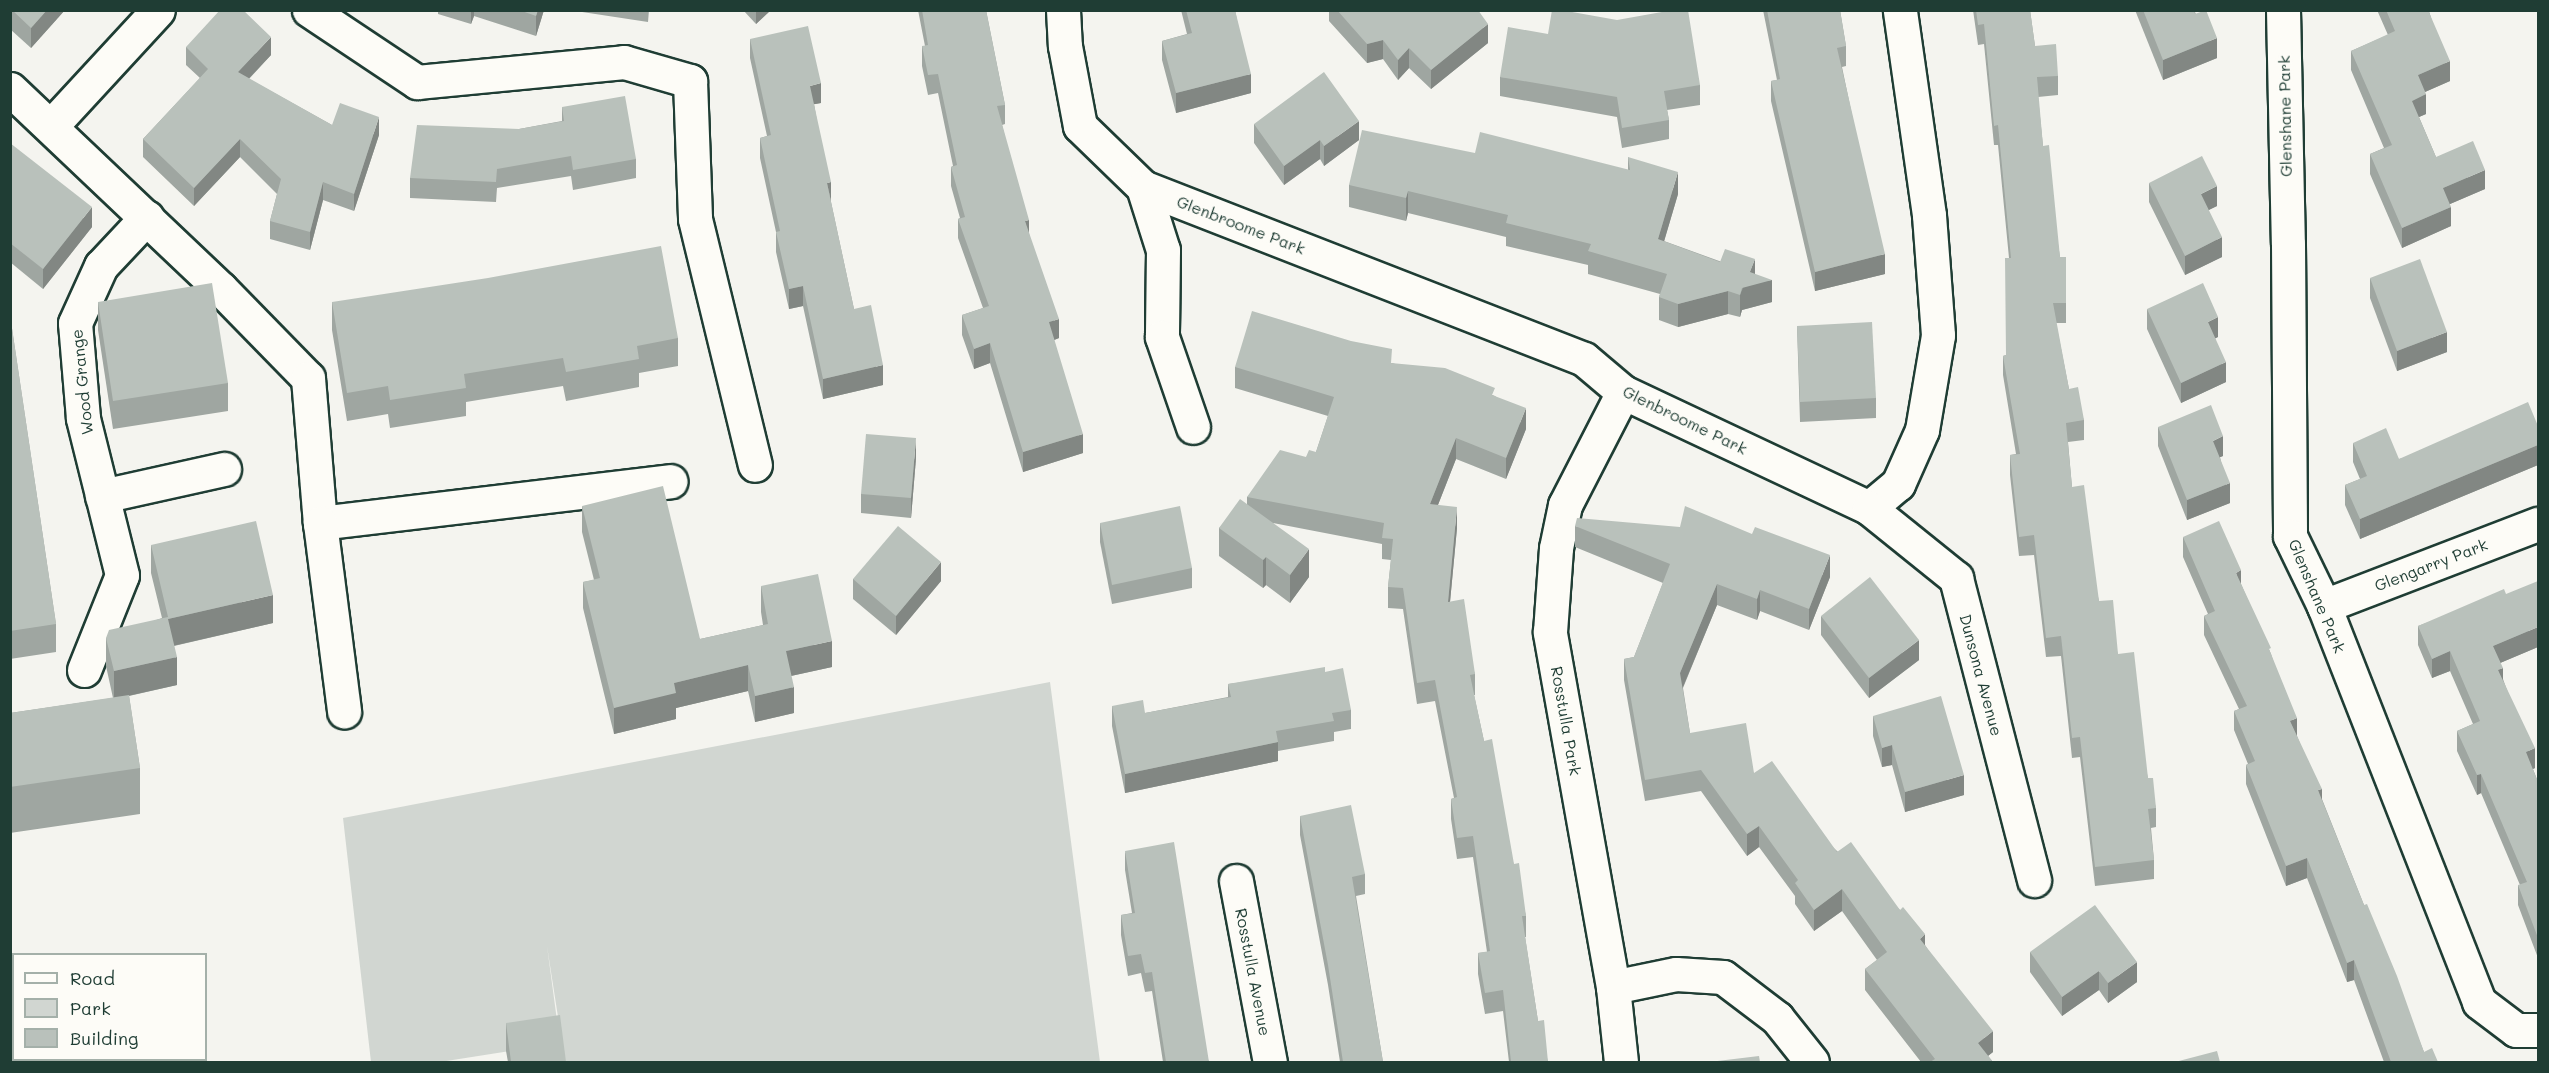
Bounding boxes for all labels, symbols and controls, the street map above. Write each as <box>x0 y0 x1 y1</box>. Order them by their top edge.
street label: Glenshane Park <box>2274 55 2296 177</box>
street label: Glenbroome Park <box>1174 192 1308 258</box>
street label: Wood Grange <box>67 328 97 436</box>
street label: Glenbroome Park <box>1620 382 1750 458</box>
street label: Glengarry Park <box>2372 535 2490 595</box>
street label: Glenshane Park <box>2284 536 2350 656</box>
street label: Dunsona Avenue <box>1956 612 2006 738</box>
street label: Rosstulla Park <box>1547 665 1585 777</box>
street label: Rosstulla Avenue <box>1231 907 1275 1037</box>
legend <box>12 953 207 1061</box>
text: Road <box>70 966 115 990</box>
text: Park <box>70 996 111 1020</box>
text: Building <box>70 1026 138 1050</box>

